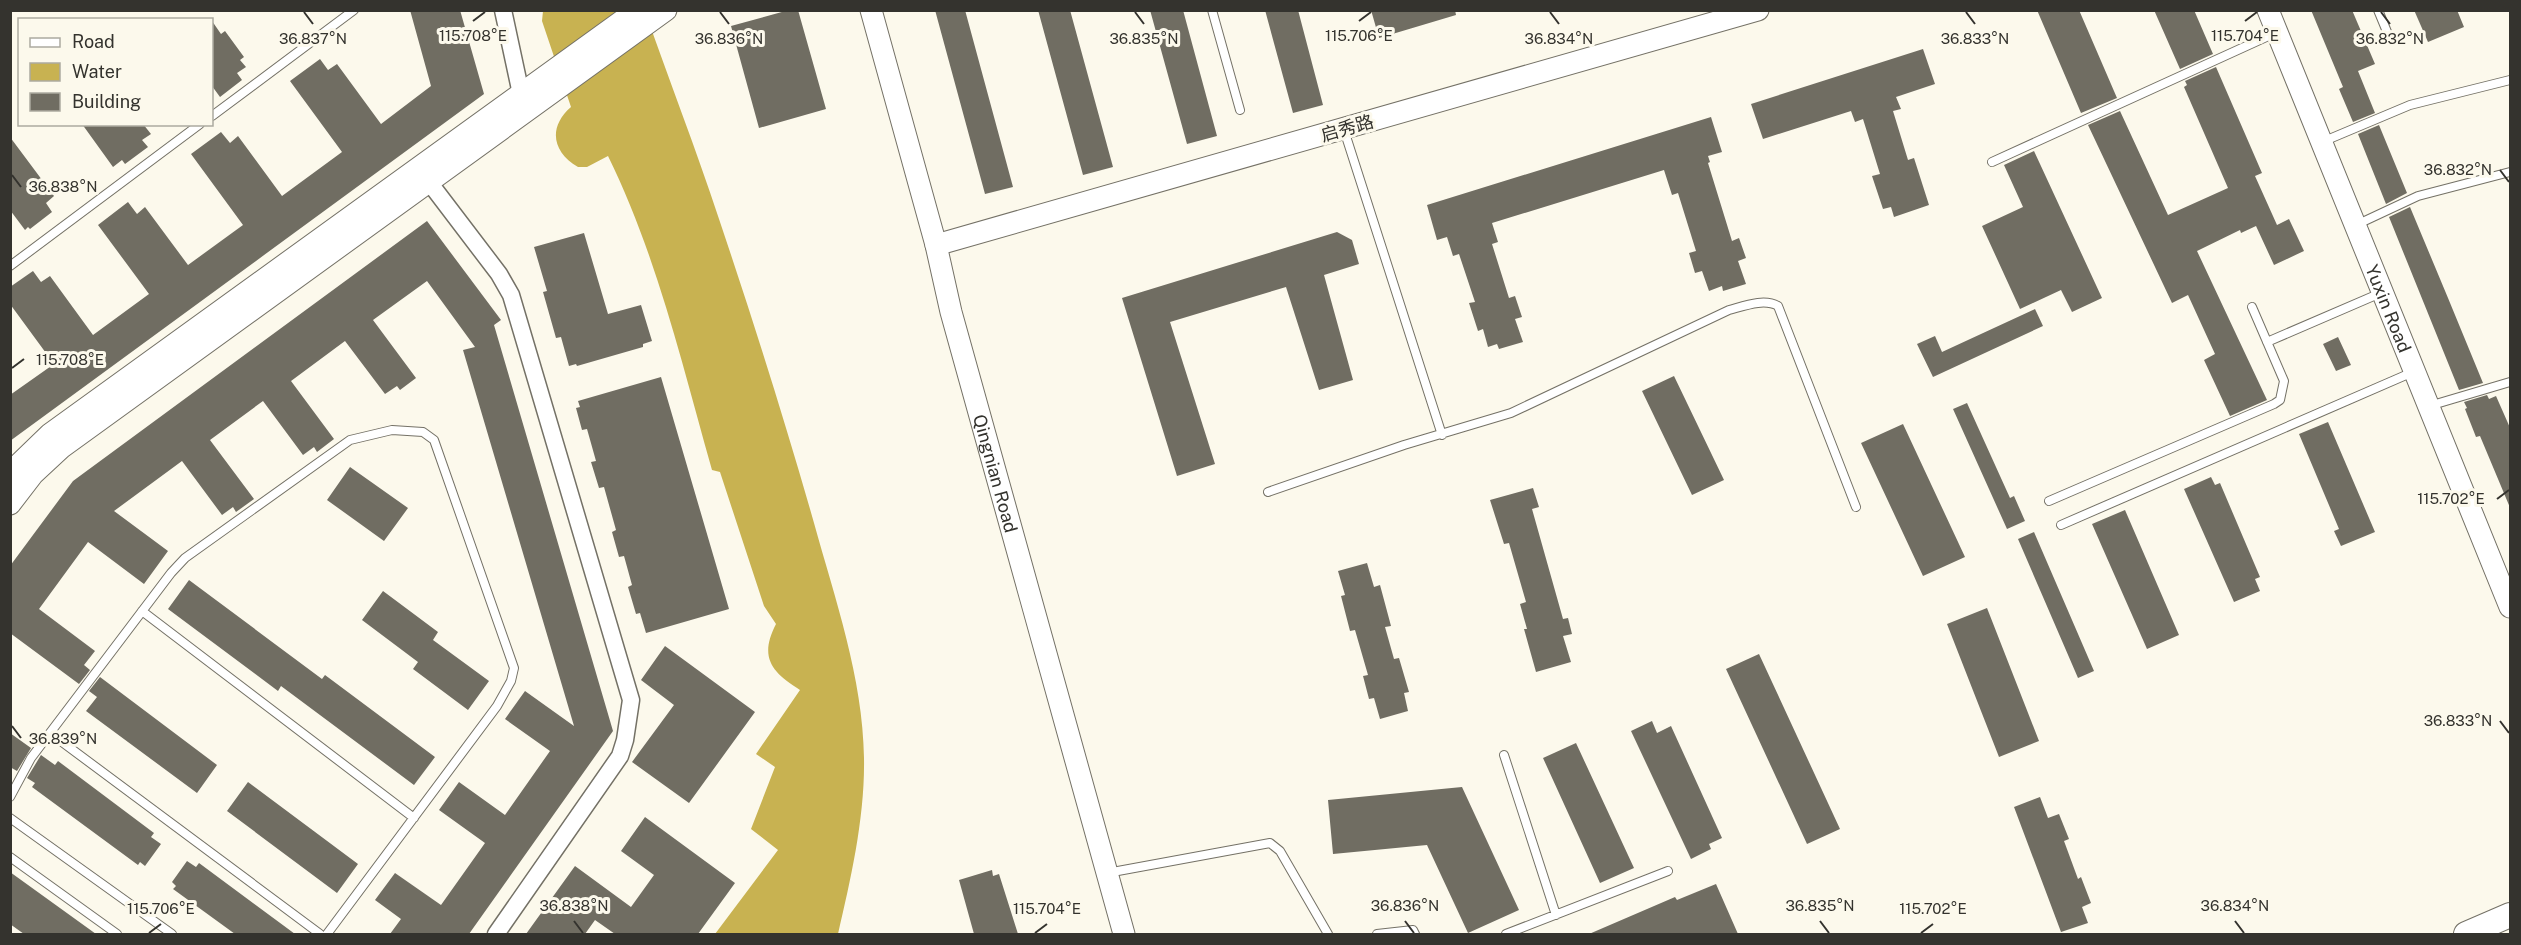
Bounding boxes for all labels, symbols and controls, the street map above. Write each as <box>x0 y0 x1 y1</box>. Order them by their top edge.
legend <box>18 18 213 126</box>
text: 115.708°E <box>439 27 507 44</box>
text: 115.706°E <box>1325 27 1393 44</box>
text: 115.704°E <box>2211 27 2279 44</box>
text: 36.837°N <box>279 30 347 47</box>
text: 36.836°N <box>695 30 763 47</box>
text: 36.835°N <box>1110 30 1179 47</box>
text: 36.834°N <box>1525 30 1593 47</box>
text: 36.833°N <box>1941 30 2009 47</box>
text: 36.832°N <box>2356 30 2424 47</box>
text: Road <box>72 31 115 52</box>
text: Water <box>72 61 122 82</box>
text: Building <box>72 91 141 112</box>
street label: 启秀路 <box>1318 110 1376 146</box>
text: 36.832°N <box>2424 161 2492 178</box>
text: 36.838°N <box>29 178 98 195</box>
street label: Yuxin Road <box>2362 261 2416 355</box>
text: 115.708°E <box>36 351 104 368</box>
street label: Qingnian Road <box>969 412 1022 535</box>
text: 115.702°E <box>2417 490 2485 507</box>
text: 36.833°N <box>2424 712 2492 729</box>
text: 36.839°N <box>29 730 97 747</box>
text: 36.838°N <box>540 897 609 914</box>
text: 36.836°N <box>1371 897 1439 914</box>
text: 36.835°N <box>1786 897 1855 914</box>
text: 36.834°N <box>2201 897 2269 914</box>
text: 115.706°E <box>127 900 195 917</box>
text: 115.704°E <box>1013 900 1081 917</box>
text: 115.702°E <box>1899 900 1967 917</box>

